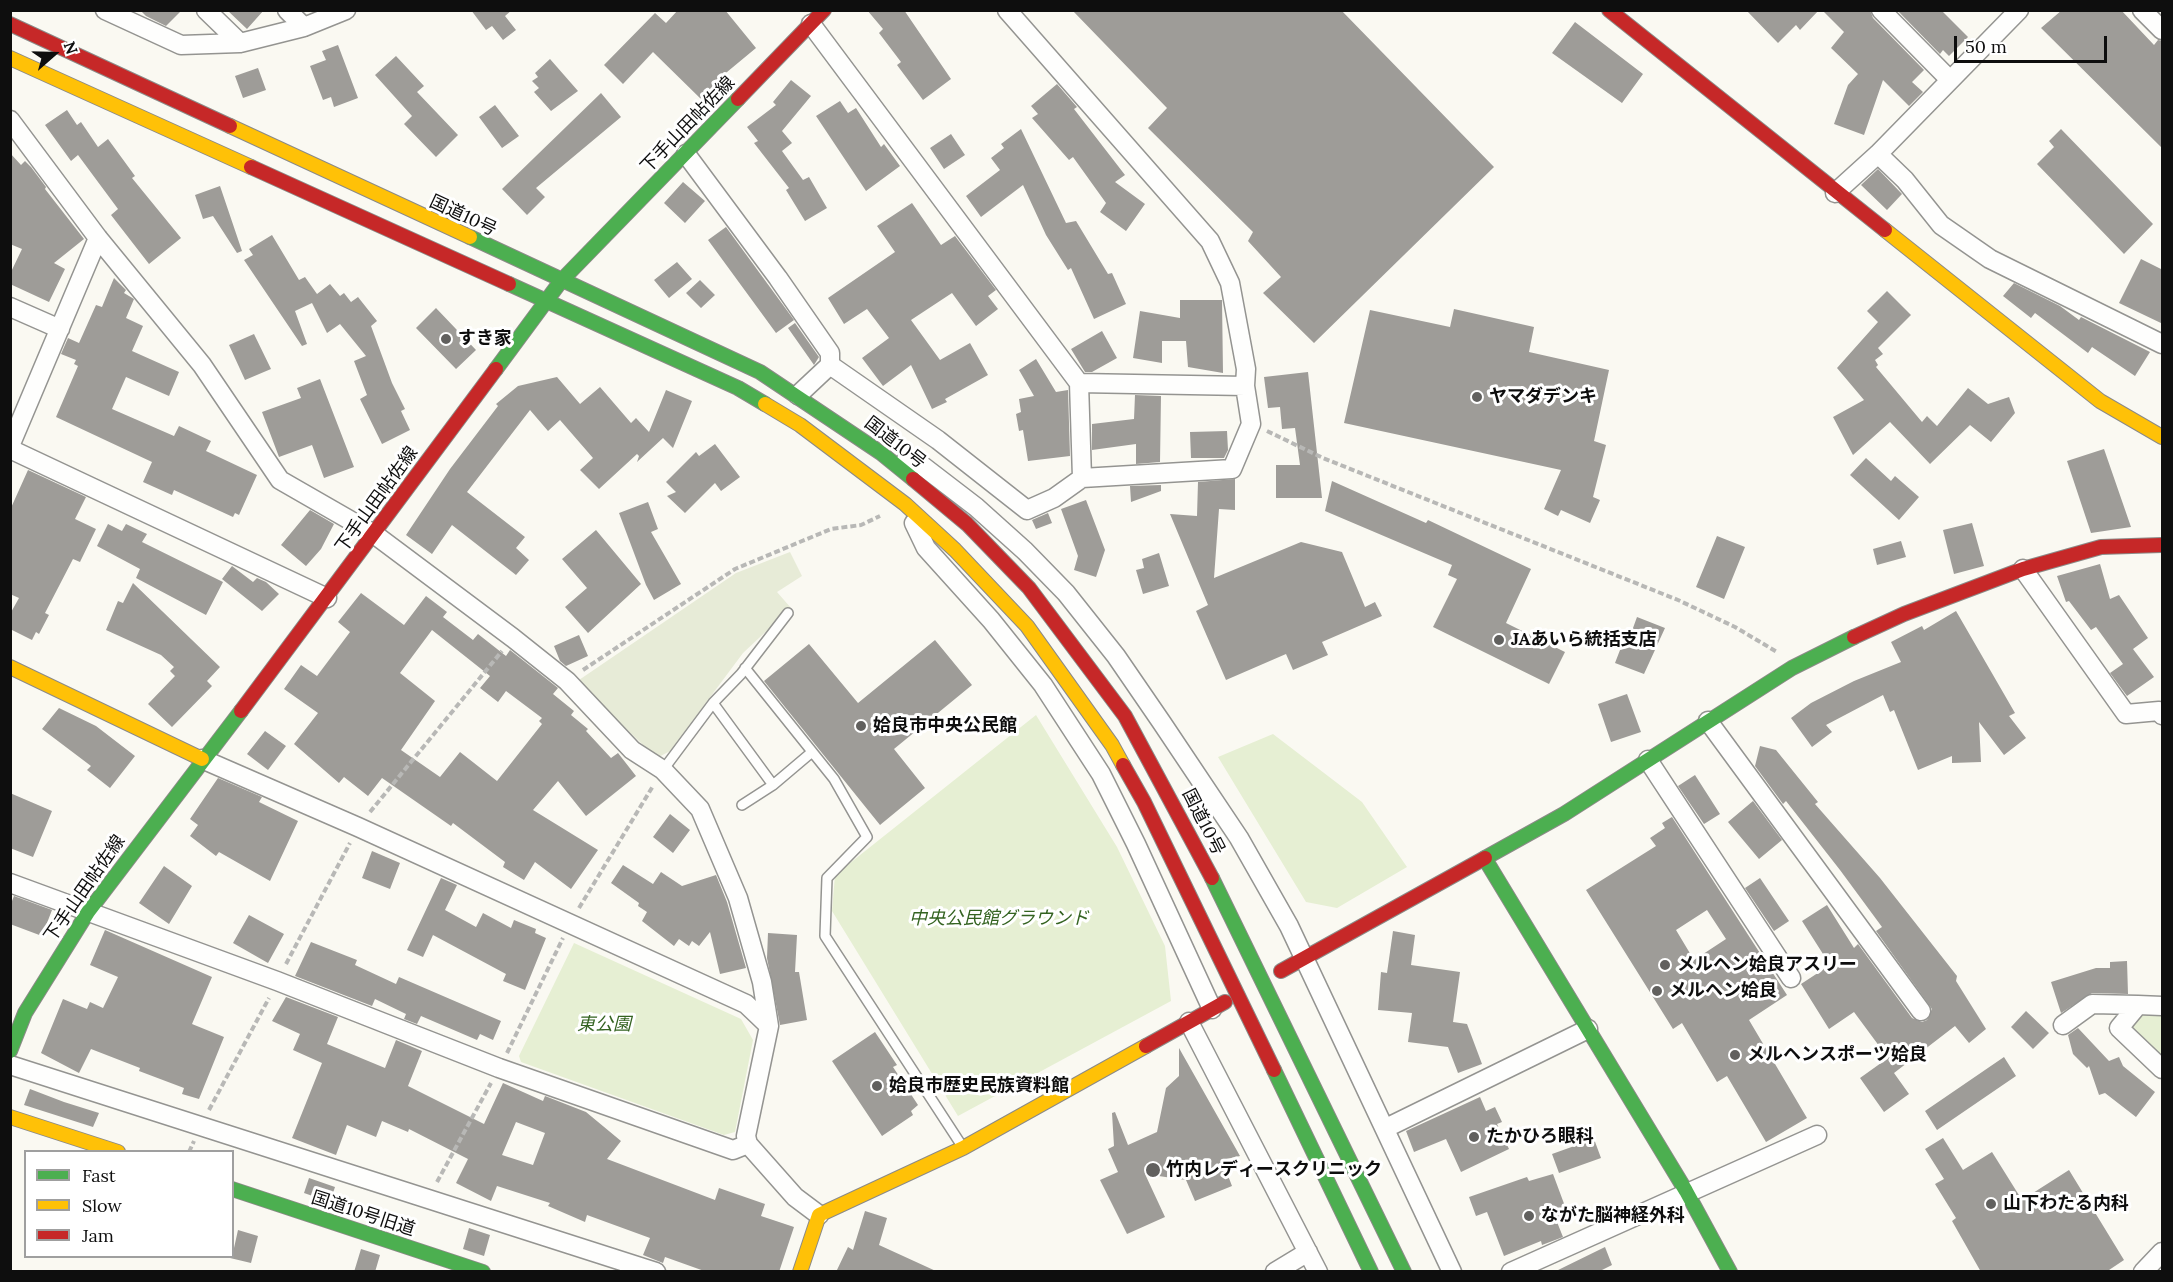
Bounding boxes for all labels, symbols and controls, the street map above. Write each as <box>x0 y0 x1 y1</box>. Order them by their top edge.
north arrow <box>24 24 84 84</box>
scale bar <box>1957 24 2110 62</box>
text: 50 m <box>1965 35 2007 58</box>
text: N <box>59 39 82 57</box>
street label: 下手山田帖佐線 <box>636 72 740 178</box>
street label: 国道10号 <box>426 191 500 241</box>
place label: すき家 <box>458 328 512 350</box>
marker: すき家 <box>439 332 453 346</box>
place label: ヤマダデンキ <box>1489 386 1597 408</box>
marker: ヤマダデンキ <box>1470 390 1484 404</box>
street label: 国道10号 <box>860 412 930 474</box>
street label: 下手山田帖佐線 <box>331 443 423 557</box>
place label: JAあいら統括支店 <box>1511 629 1657 651</box>
marker: JAあいら統括支店 <box>1492 633 1506 647</box>
place label: 姶良市中央公民館 <box>873 715 1017 737</box>
marker: 姶良市中央公民館 <box>854 719 868 733</box>
street label: 国道10号 <box>1177 785 1229 859</box>
street label: 下手山田帖佐線 <box>40 831 130 947</box>
park label: 中央公民館グラウンド <box>909 908 1089 930</box>
place label: メルヘン姶良アスリー <box>1677 954 1857 976</box>
marker: メルヘン姶良アスリー <box>1658 958 1672 972</box>
place label: メルヘン姶良 <box>1669 980 1777 1002</box>
marker: メルヘン姶良 <box>1650 984 1664 998</box>
park label: 東公園 <box>577 1014 631 1036</box>
place label: メルヘンスポーツ姶良 <box>1747 1044 1927 1066</box>
marker: メルヘンスポーツ姶良 <box>1728 1048 1742 1062</box>
place label: 姶良市歴史民族資料館 <box>889 1075 1069 1097</box>
marker: 姶良市歴史民族資料館 <box>870 1079 884 1093</box>
place label: たかひろ眼科 <box>1486 1126 1594 1148</box>
marker: たかひろ眼科 <box>1467 1130 1481 1144</box>
legend <box>24 1150 234 1258</box>
place label: 竹内レディースクリニック <box>1166 1159 1382 1181</box>
marker: 竹内レディースクリニック <box>1144 1161 1162 1179</box>
text: Fast <box>82 1164 116 1187</box>
street label: 国道10号旧道 <box>308 1187 418 1241</box>
place label: 山下わたる内科 <box>2003 1193 2129 1215</box>
text: Slow <box>82 1194 122 1217</box>
marker: 山下わたる内科 <box>1984 1197 1998 1211</box>
place label: ながた脳神経外科 <box>1541 1205 1685 1227</box>
marker: ながた脳神経外科 <box>1522 1209 1536 1223</box>
text: Jam <box>82 1224 114 1247</box>

